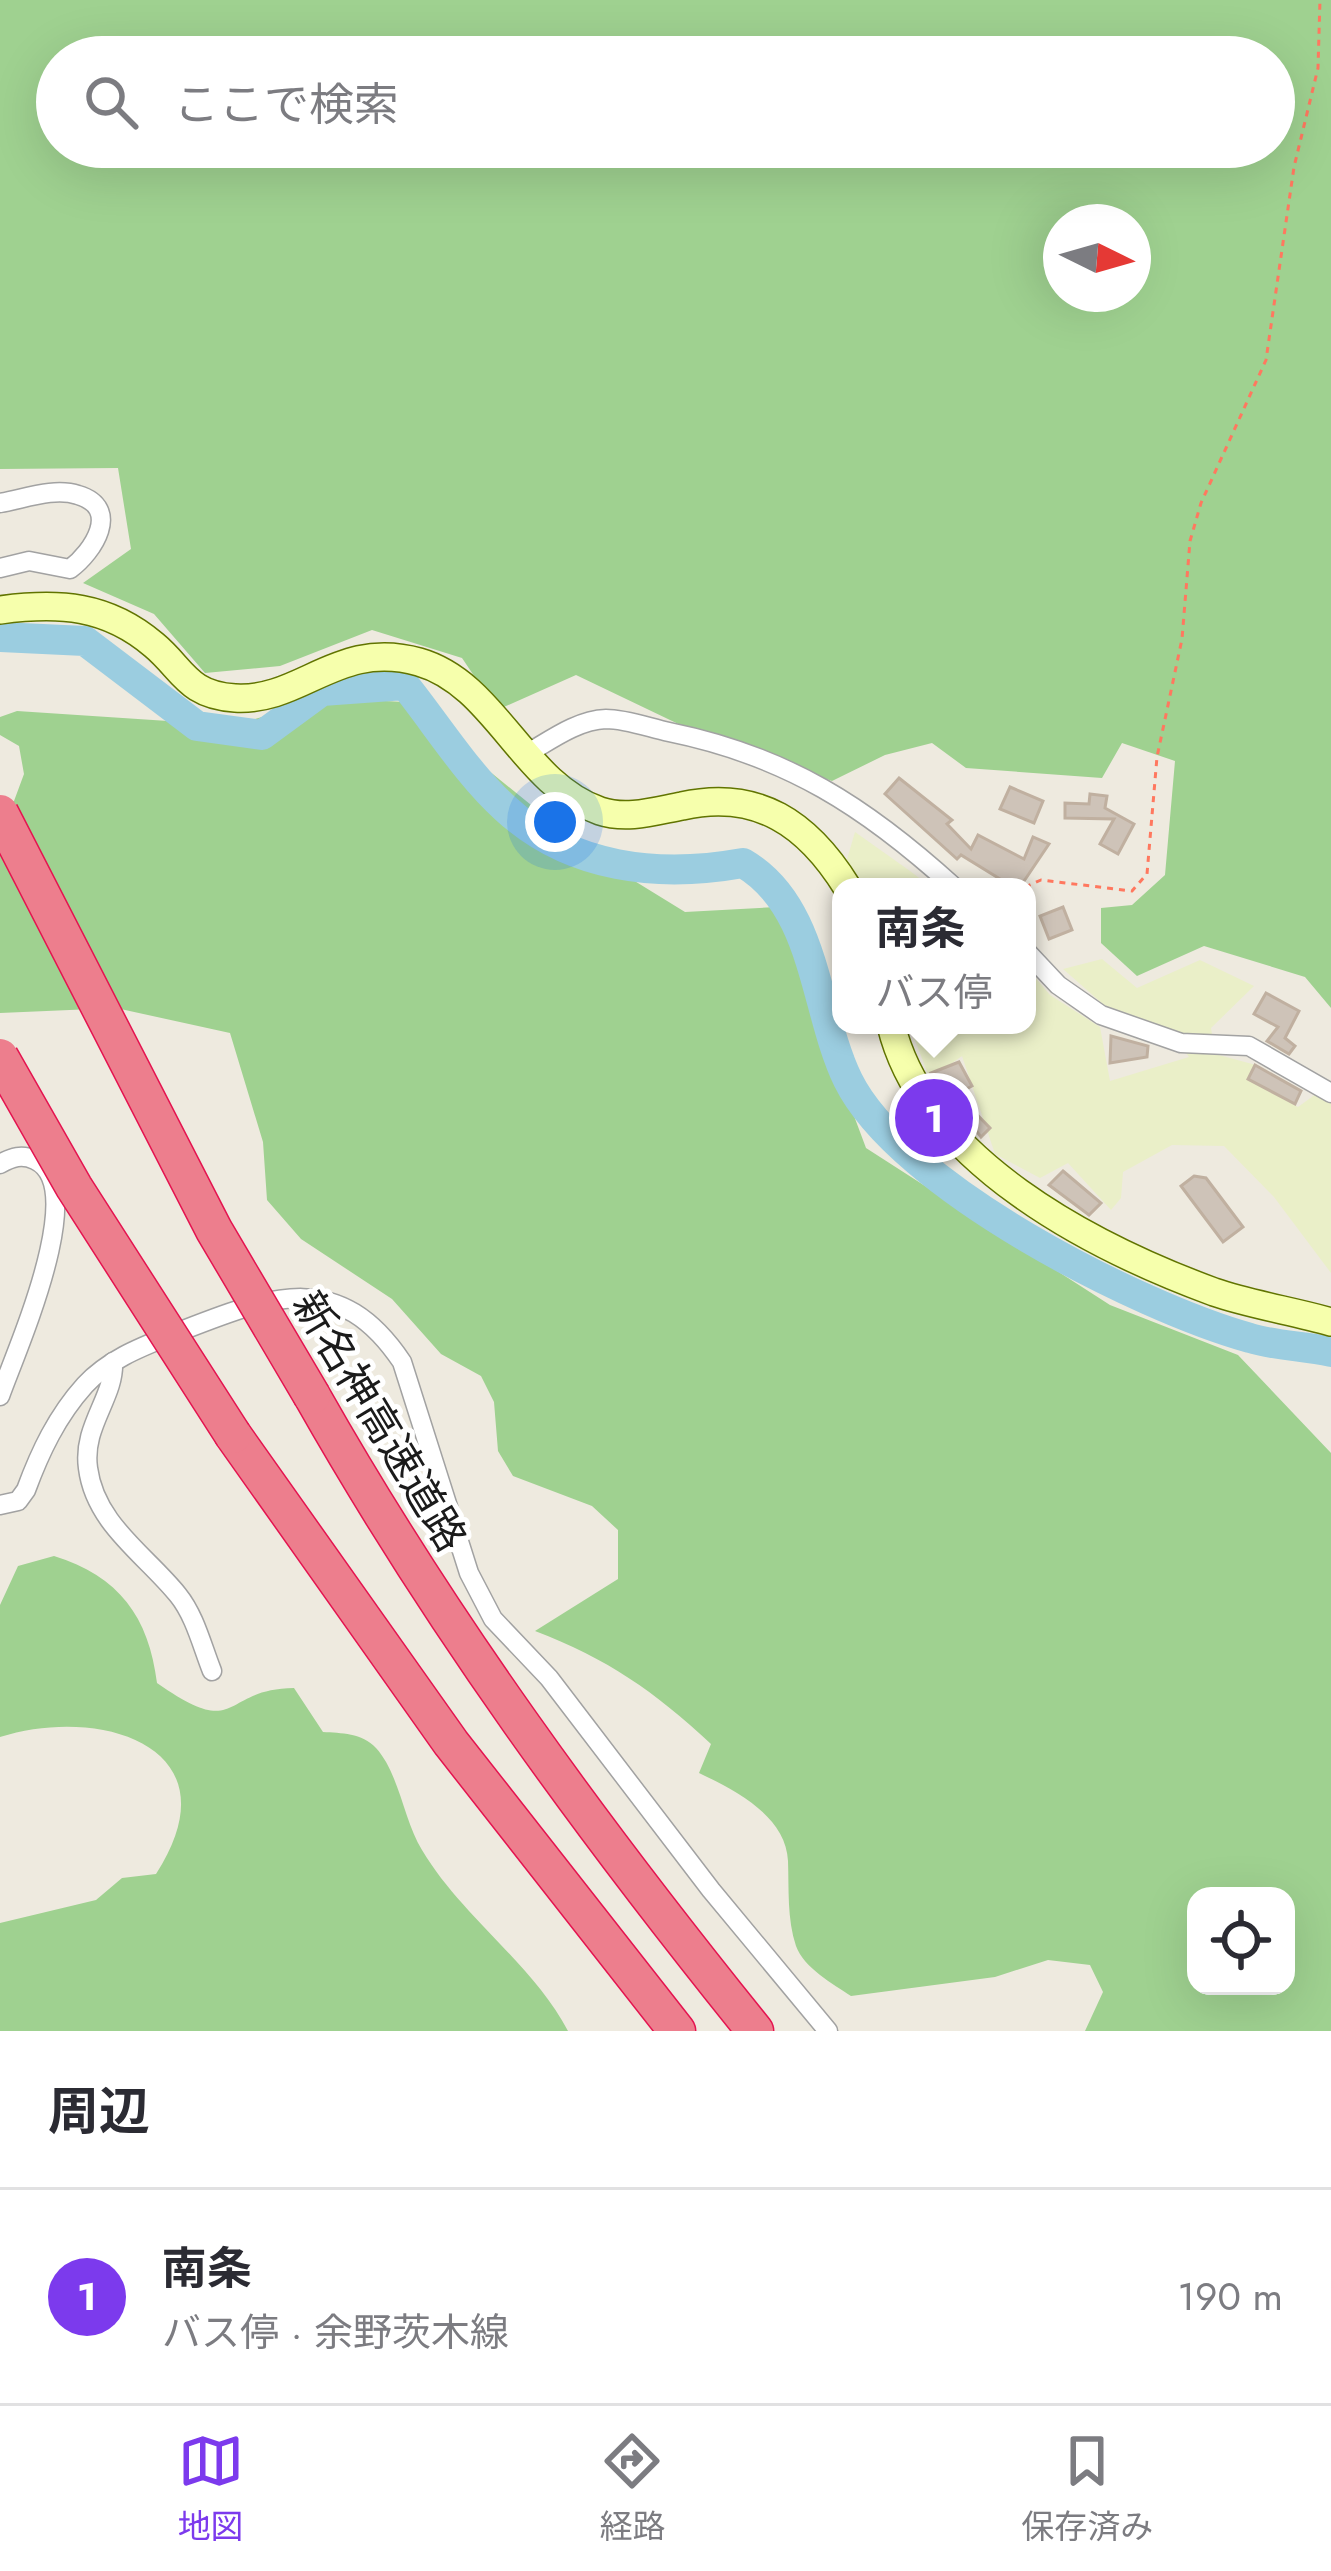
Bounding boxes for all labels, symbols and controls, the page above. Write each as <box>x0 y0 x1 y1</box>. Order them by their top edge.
search box <box>36 36 1295 168</box>
icon: search <box>78 69 144 135</box>
text: ここで検索 <box>174 72 399 137</box>
north arrow <box>1043 204 1151 312</box>
your location <box>525 792 585 852</box>
popup <box>832 878 1036 1034</box>
text: 南条 <box>875 896 966 961</box>
text: バス停 <box>875 964 993 1021</box>
pin: 1 <box>895 1073 973 1163</box>
street label: 新名神高速道路 <box>278 1280 481 1563</box>
map controls <box>1187 1887 1295 1995</box>
button: locate <box>1187 1887 1295 1995</box>
text: 周辺 <box>48 2074 150 2148</box>
text: 南条 <box>162 2236 252 2301</box>
text: 1 <box>77 2268 97 2325</box>
text: 190 m <box>1177 2268 1283 2325</box>
text: バス停 · 余野茨木線 <box>162 2304 509 2361</box>
tab: 地図 <box>178 2428 244 2550</box>
tab: 経路 <box>599 2428 665 2550</box>
tab: 保存済み <box>1021 2428 1153 2550</box>

